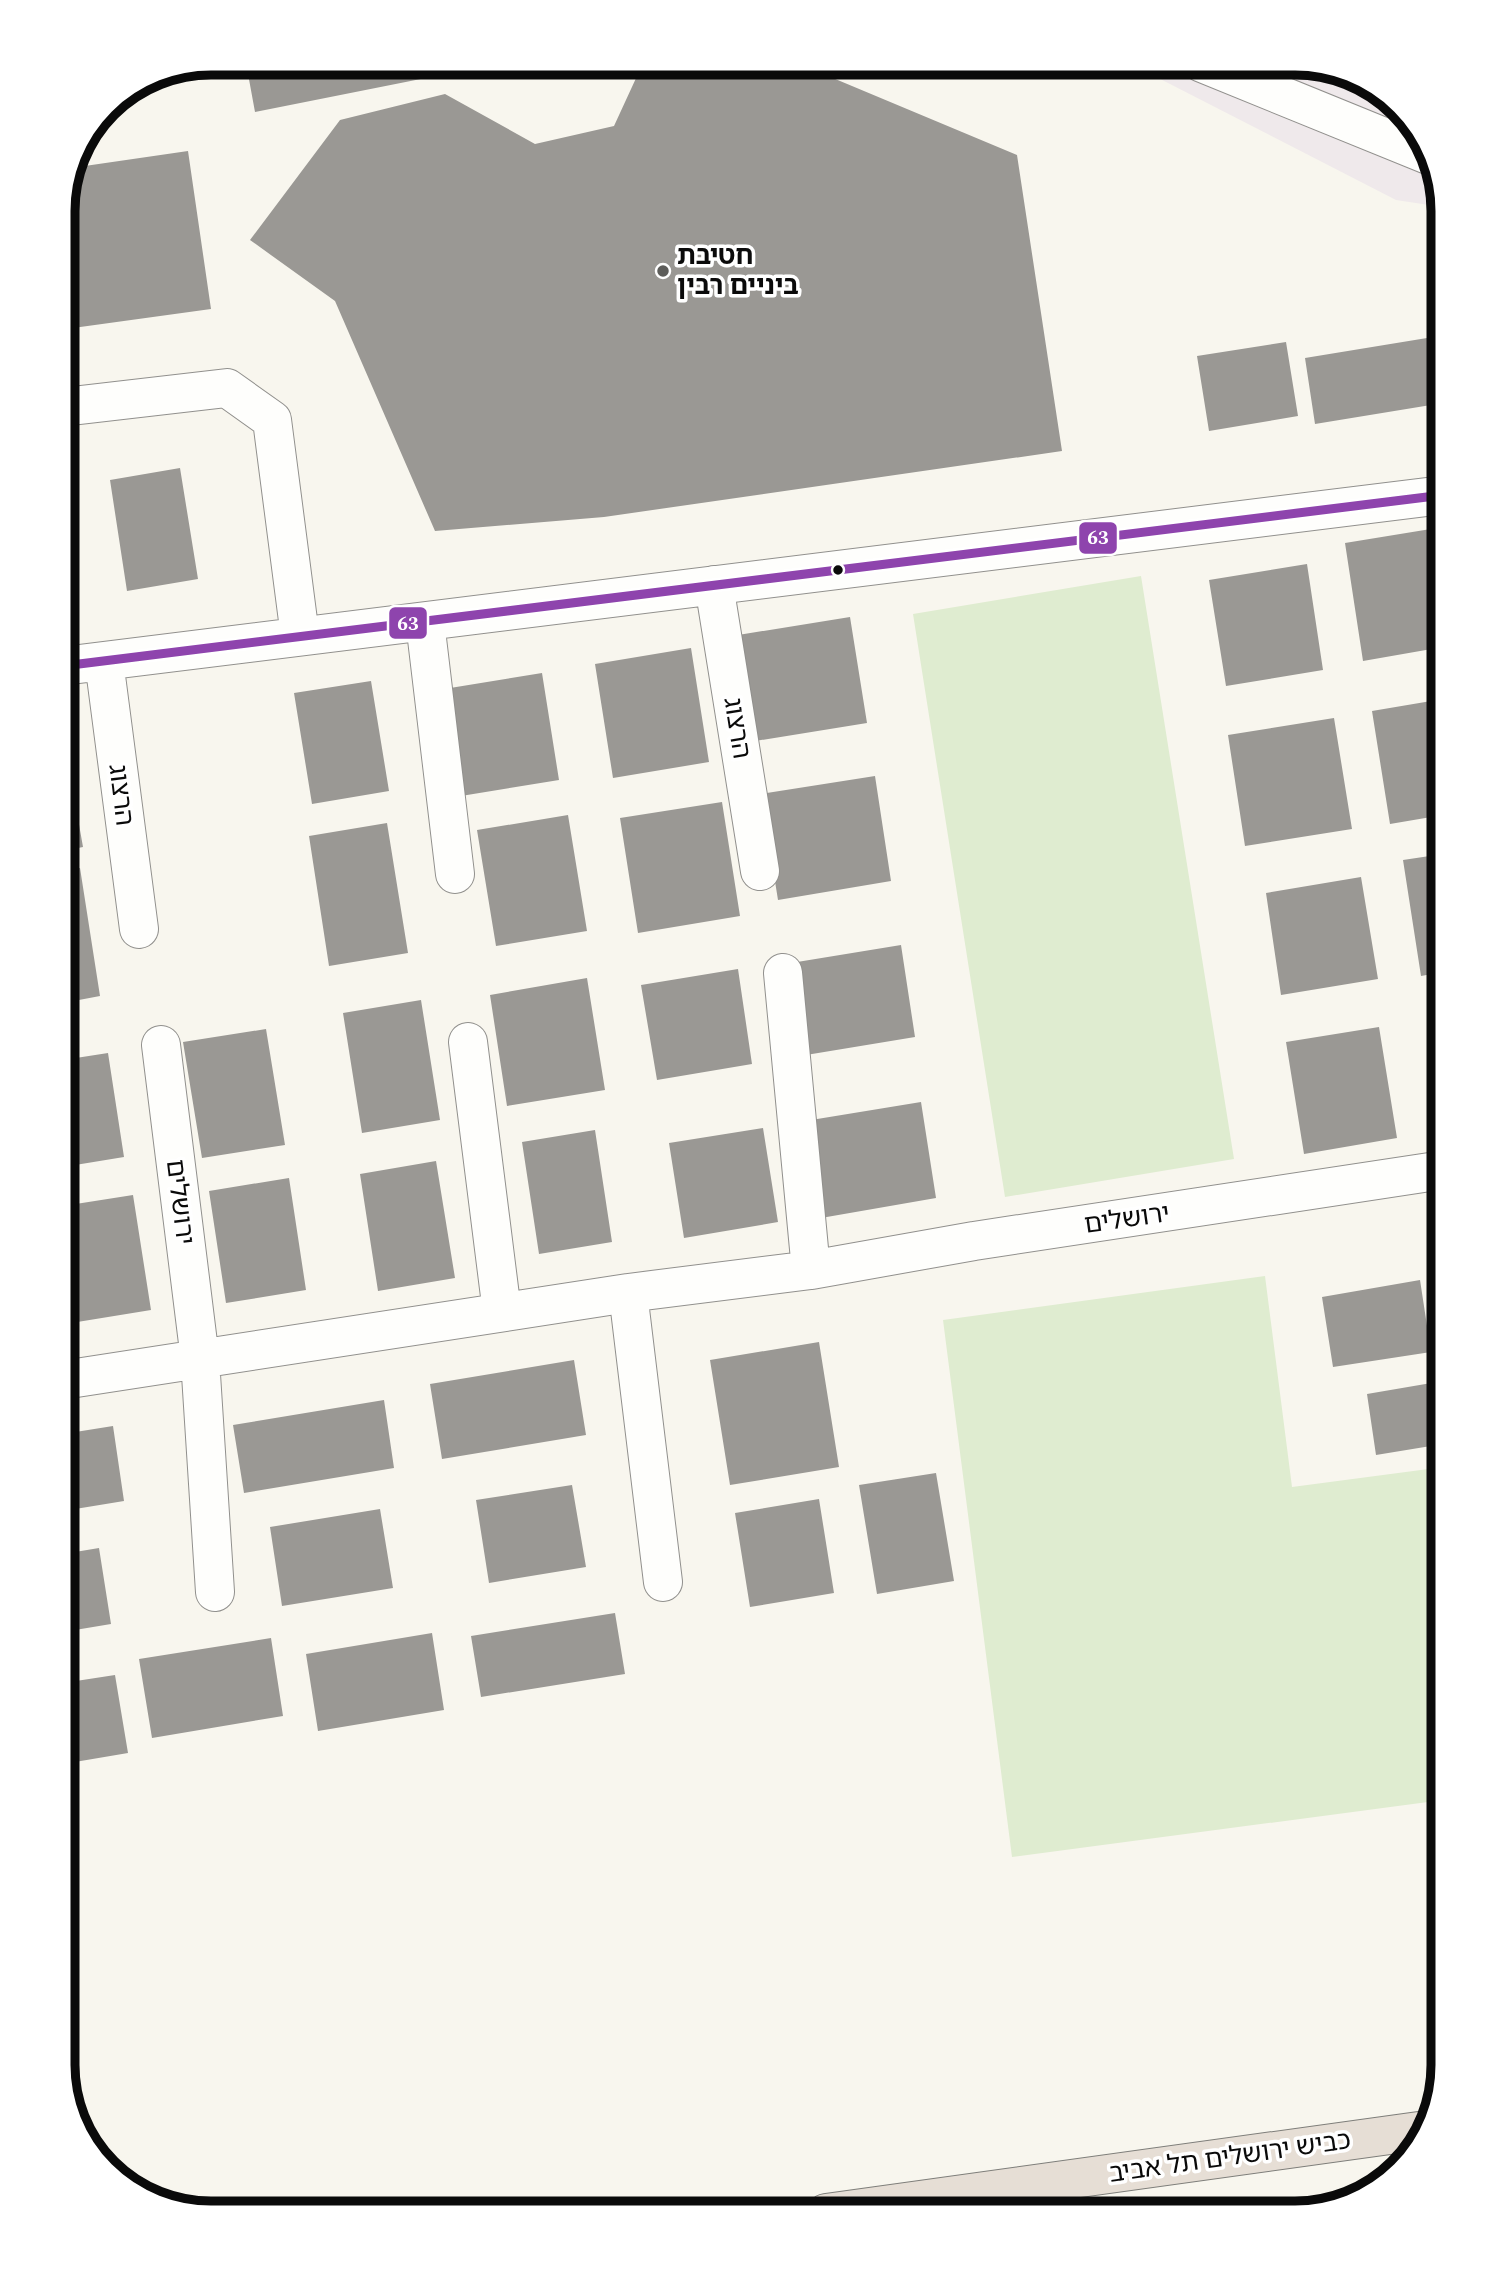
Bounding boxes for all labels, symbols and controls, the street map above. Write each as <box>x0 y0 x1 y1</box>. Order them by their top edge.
place label: חטיבת ביניים רבין <box>677 236 799 306</box>
marker: חטיבת ביניים רבין <box>655 263 671 279</box>
line badge: 63 <box>1078 521 1118 555</box>
text: 63 <box>1087 524 1109 553</box>
unlabelled marker <box>831 563 845 577</box>
line badge: 63 <box>388 606 428 640</box>
text: 63 <box>397 610 419 639</box>
street label: הרצוג <box>712 694 762 762</box>
street label: הרצוג <box>97 762 145 828</box>
street label: ירושלים <box>155 1157 205 1247</box>
street label: ירושלים <box>1082 1193 1172 1245</box>
street label: כביש ירושלים תל אביב <box>1107 2120 1353 2194</box>

